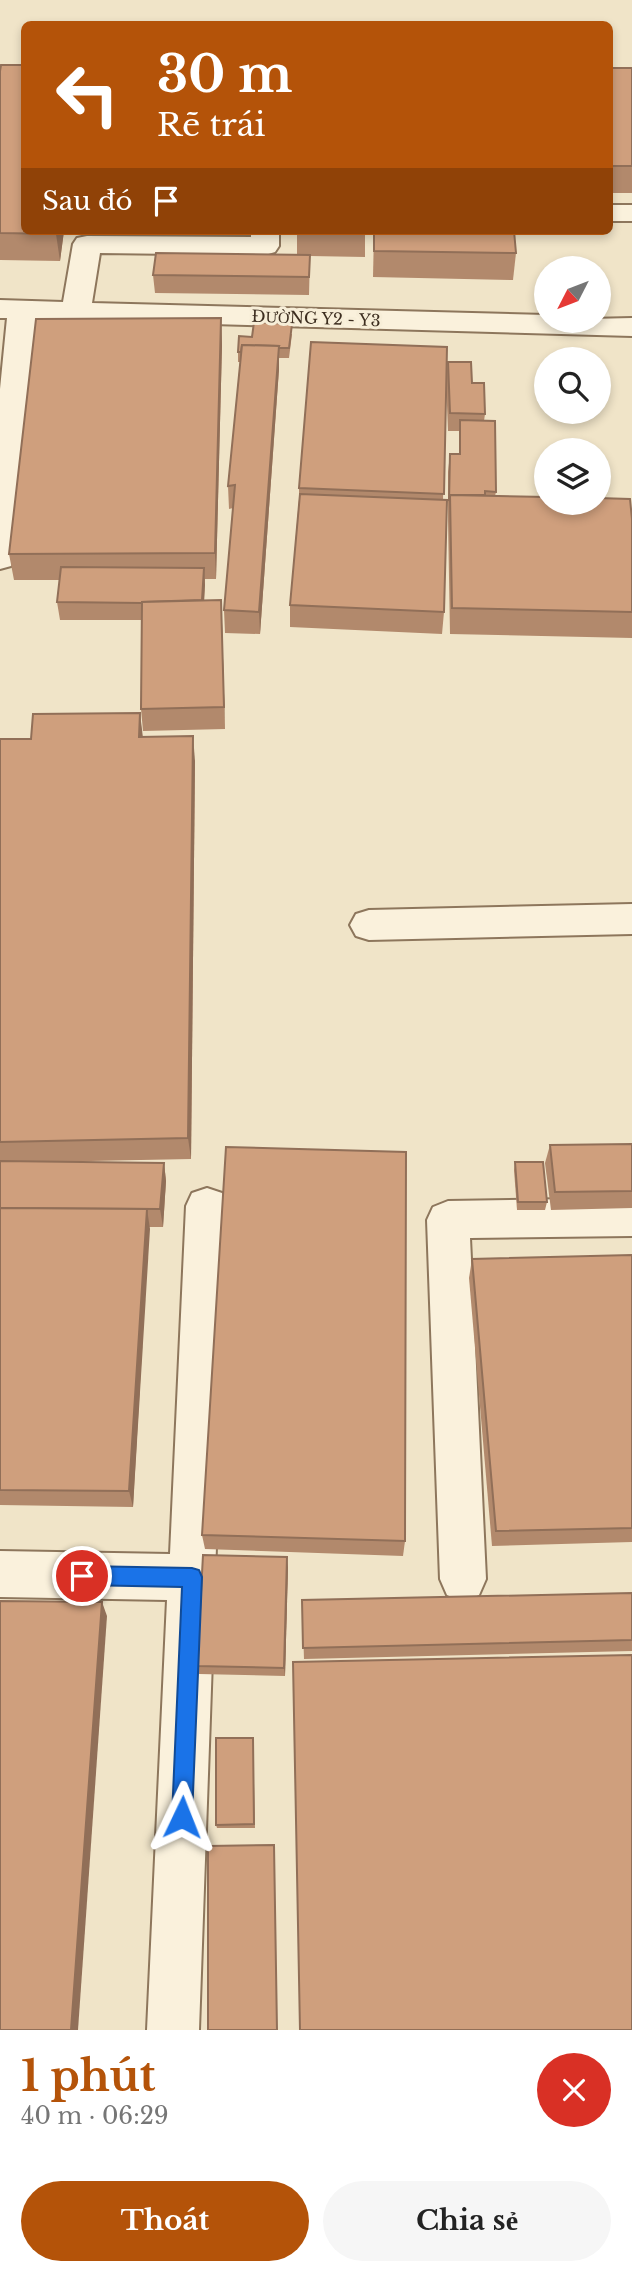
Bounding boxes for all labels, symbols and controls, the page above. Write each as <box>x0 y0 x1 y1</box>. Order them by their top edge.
text: 30 m <box>157 44 292 105</box>
icon: left <box>42 49 133 140</box>
text: Rẽ trái <box>157 105 266 145</box>
icon: arrive <box>147 182 185 220</box>
text: Sau đó <box>42 185 133 217</box>
north arrow <box>534 256 611 332</box>
map controls <box>534 256 611 515</box>
street label: ĐƯỜNG Y2 - Y3 <box>251 306 381 330</box>
button: search <box>534 347 611 424</box>
button: layers <box>534 438 611 515</box>
pin <box>52 1546 112 1606</box>
icon: arrive <box>63 1557 101 1595</box>
position arrow <box>145 1780 219 1854</box>
text: 1 phút <box>21 2050 156 2102</box>
button: close <box>537 2053 611 2127</box>
text: 40 m · 06:29 <box>21 2102 169 2130</box>
button: Thoát <box>21 2181 309 2261</box>
button: Chia sẻ <box>323 2181 611 2261</box>

